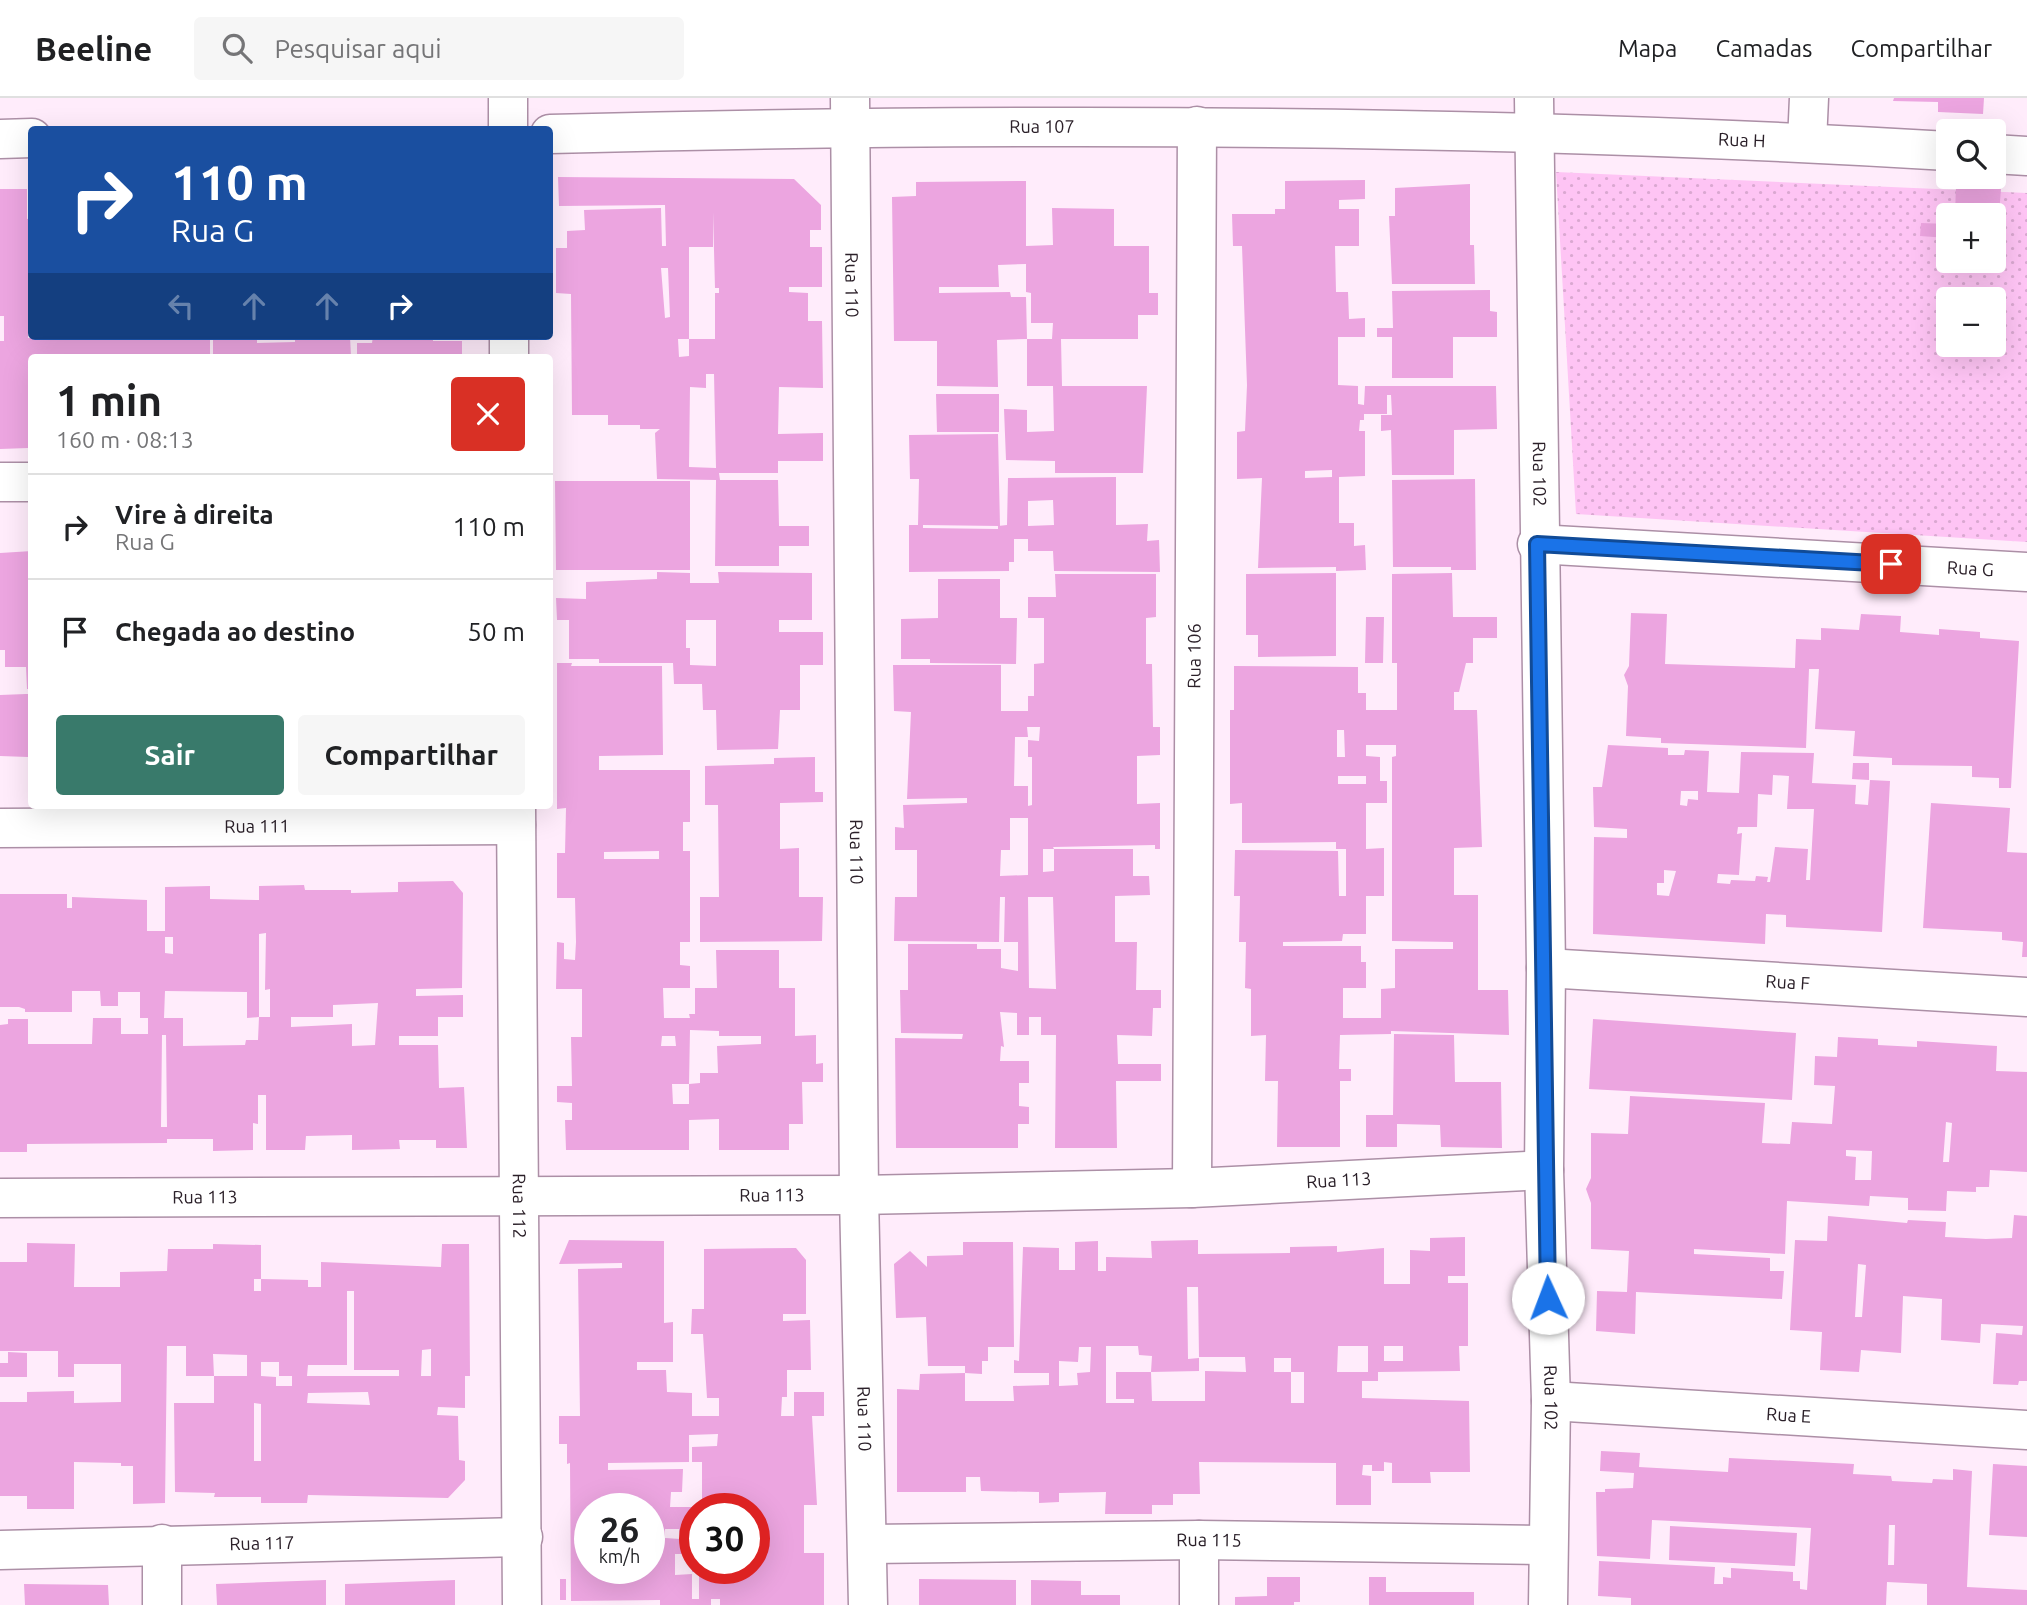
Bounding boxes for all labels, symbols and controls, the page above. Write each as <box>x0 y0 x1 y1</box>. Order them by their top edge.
search box <box>194 17 684 80</box>
icon: search <box>218 29 256 67</box>
text: Beeline <box>35 30 152 67</box>
text: Pesquisar aqui <box>274 34 442 63</box>
text: Mapa <box>1618 35 1677 62</box>
text: Camadas <box>1715 35 1812 62</box>
text: Compartilhar <box>1850 35 1992 62</box>
street label: Rua 107 <box>1009 116 1075 136</box>
map controls <box>1936 119 2006 357</box>
button: search <box>1936 119 2006 189</box>
street label: Rua H <box>1718 128 1766 150</box>
icon: right <box>56 154 147 245</box>
text: 110 m <box>171 154 308 209</box>
button: + <box>1936 203 2006 273</box>
text: Rua G <box>171 212 254 248</box>
street label: Rua 110 <box>842 252 863 318</box>
icon: left <box>162 287 200 325</box>
icon: ahead <box>235 287 273 325</box>
icon: ahead <box>308 287 346 325</box>
icon: right <box>381 287 419 325</box>
button: − <box>1936 287 2006 357</box>
text: 1 min <box>56 377 162 424</box>
button: close <box>451 377 525 451</box>
text: 160 m · 08:13 <box>56 427 194 452</box>
street label: Rua 102 <box>1530 441 1551 507</box>
text: Vire à direita <box>115 500 274 529</box>
icon: right <box>56 508 94 546</box>
text: 110 m <box>453 512 525 541</box>
text: Rua G <box>115 529 175 554</box>
pin <box>1861 534 1921 594</box>
icon: arrive <box>1872 545 1910 583</box>
street label: Rua G <box>1946 556 1994 579</box>
icon: arrive <box>56 613 94 651</box>
text: Chegada ao destino <box>115 617 355 646</box>
text: 50 m <box>467 617 525 646</box>
street label: Rua 106 <box>1183 623 1204 689</box>
button: Sair <box>56 715 284 795</box>
button: Compartilhar <box>298 715 525 795</box>
street label: Rua 111 <box>224 815 290 836</box>
street label: Rua 110 <box>847 819 867 885</box>
street label: Rua F <box>1765 970 1810 993</box>
street label: Rua 113 <box>1306 1168 1372 1191</box>
street label: Rua 112 <box>510 1173 530 1239</box>
street label: Rua 113 <box>739 1184 805 1204</box>
street label: Rua 113 <box>172 1186 238 1206</box>
position arrow <box>1511 1261 1585 1335</box>
street label: Rua 102 <box>1541 1365 1562 1431</box>
street label: Rua 110 <box>854 1386 876 1452</box>
street label: Rua E <box>1766 1403 1812 1426</box>
speed limit sign: 30 <box>679 1493 770 1584</box>
text: 26 <box>600 1509 639 1549</box>
street label: Rua 115 <box>1176 1529 1242 1550</box>
street label: Rua 117 <box>229 1532 295 1553</box>
text: km/h <box>599 1546 640 1566</box>

